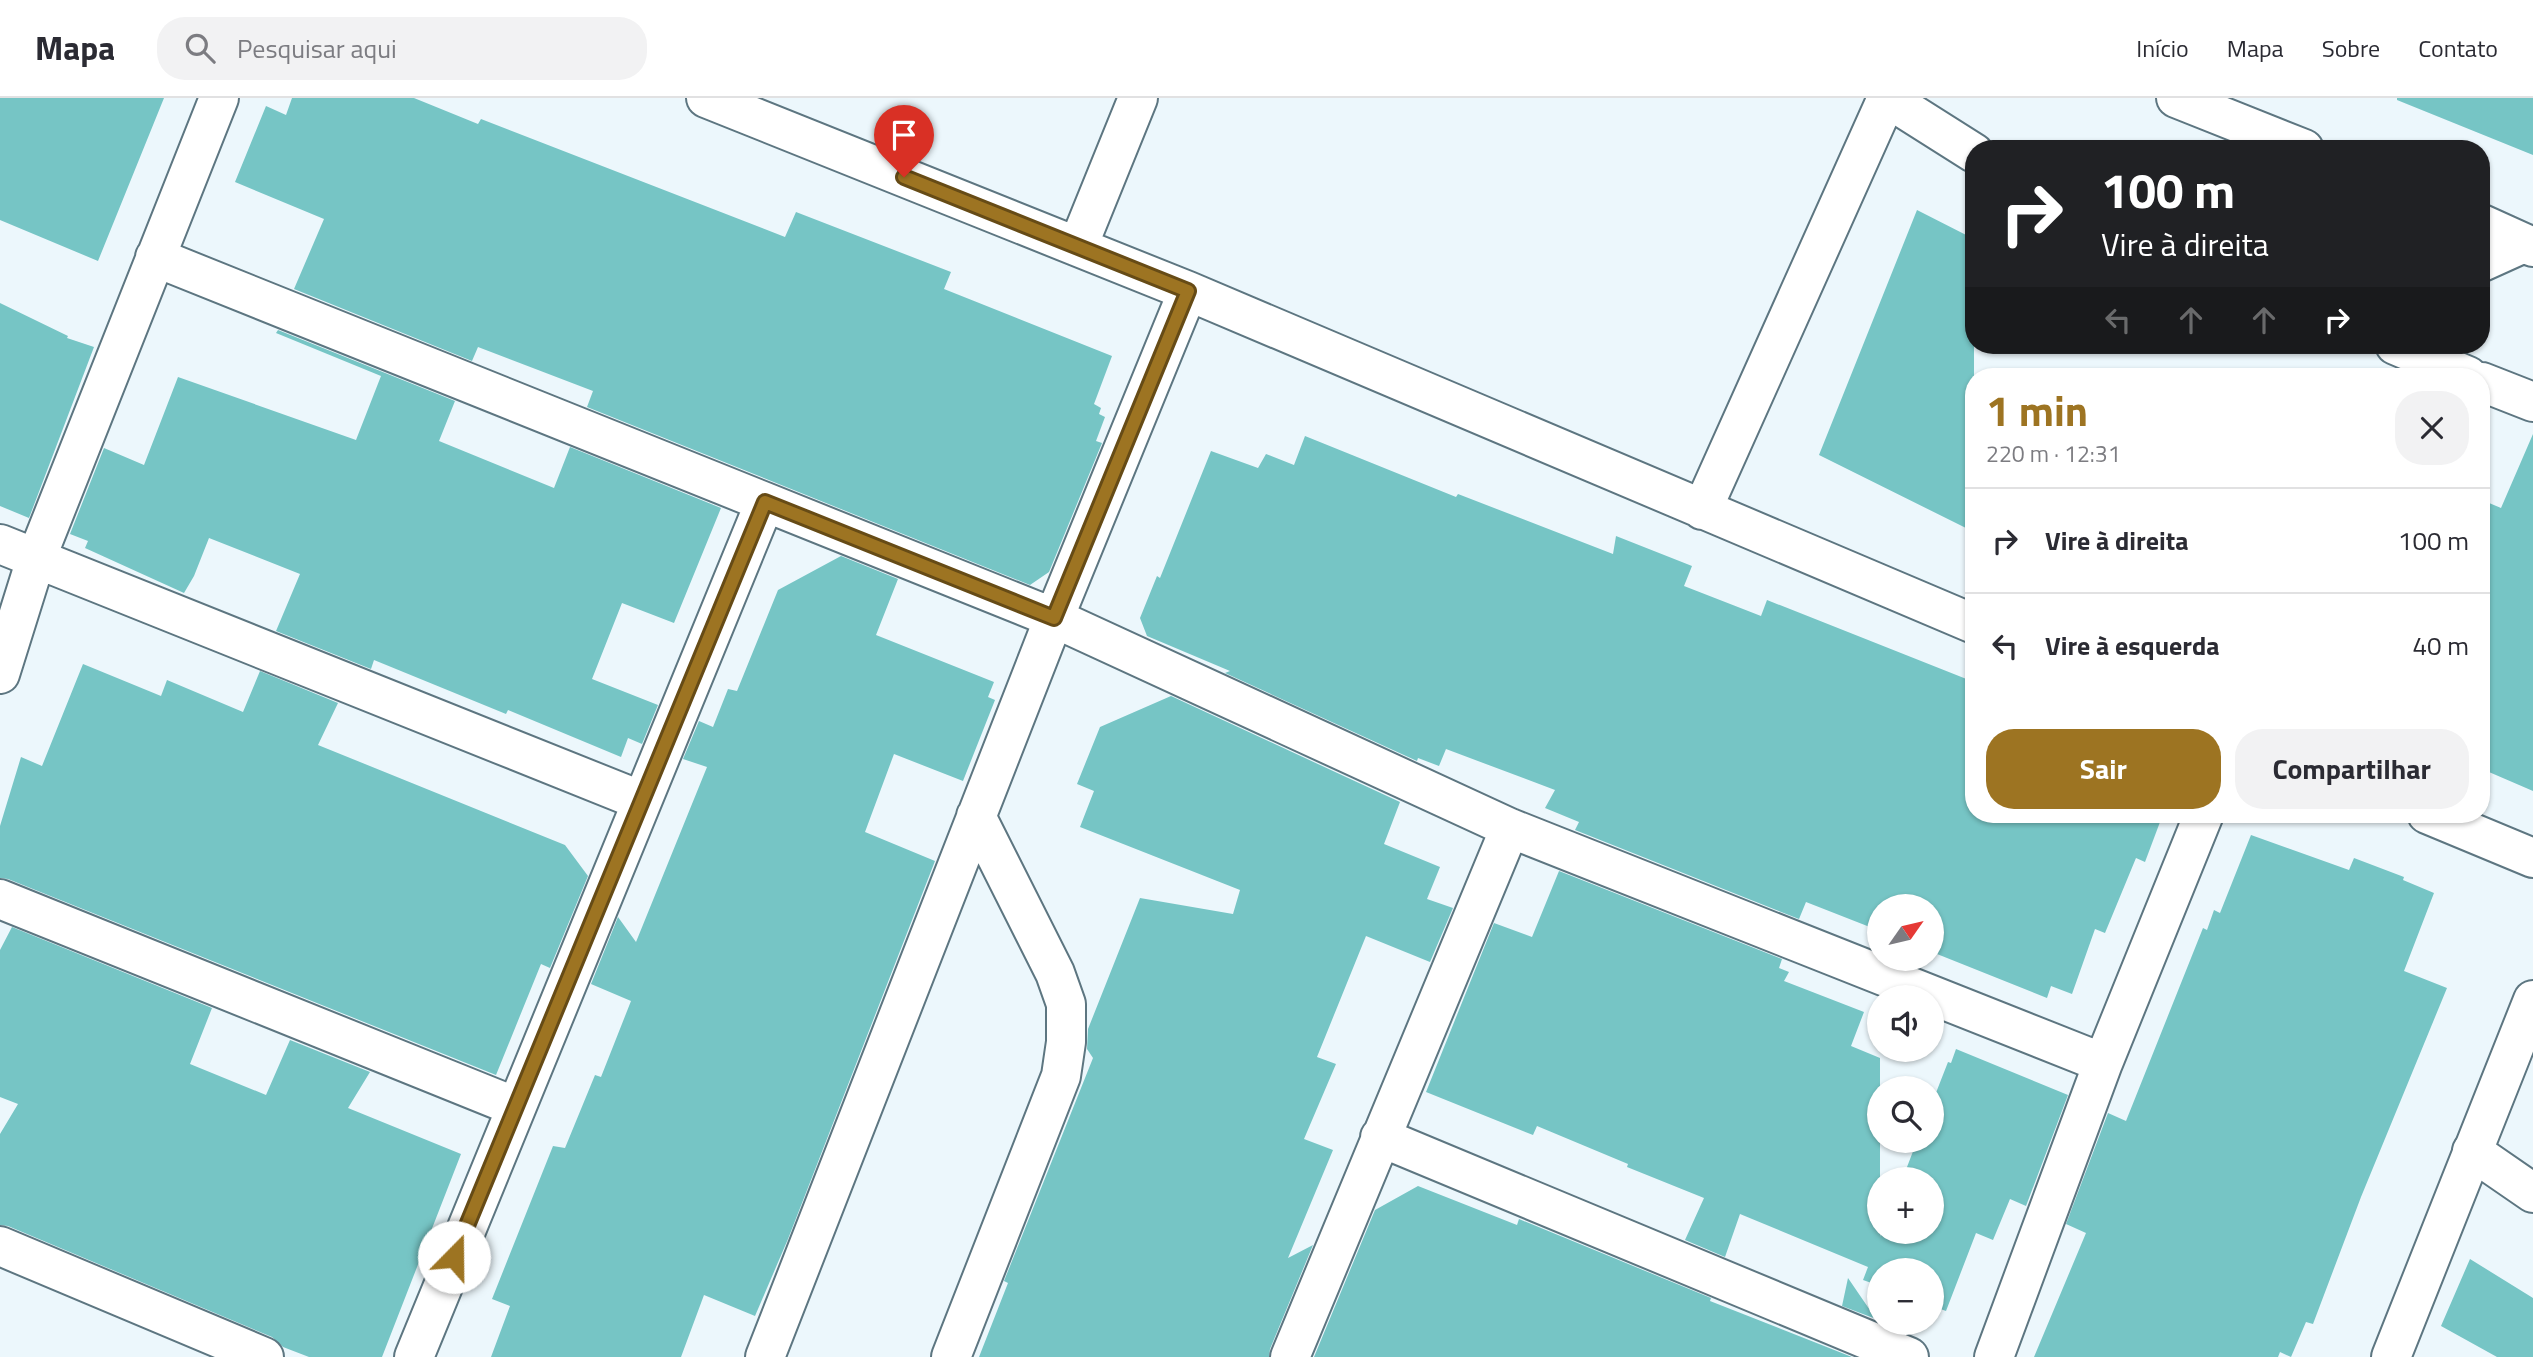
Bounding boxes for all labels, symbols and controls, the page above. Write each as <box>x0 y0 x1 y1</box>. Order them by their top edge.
search box <box>157 17 647 80</box>
text: Mapa <box>35 23 115 73</box>
icon: search <box>181 29 219 67</box>
text: Pesquisar aqui <box>237 29 397 68</box>
text: Início <box>2136 30 2189 66</box>
text: Mapa <box>2227 30 2284 66</box>
text: Sobre <box>2322 30 2380 66</box>
text: Contato <box>2418 30 2498 66</box>
pin <box>874 105 934 177</box>
icon: arrive <box>885 116 923 154</box>
text: 100 m <box>2101 152 2235 227</box>
icon: right <box>1986 168 2077 259</box>
text: Vire à direita <box>2101 220 2269 268</box>
icon: left <box>2099 301 2137 339</box>
icon: ahead <box>2172 301 2210 339</box>
icon: ahead <box>2245 301 2283 339</box>
icon: right <box>2318 301 2356 339</box>
text: 1 min <box>1986 378 2088 442</box>
button: close <box>2395 391 2469 465</box>
text: 220 m · 12:31 <box>1986 436 2121 471</box>
text: Vire à direita <box>2045 521 2188 560</box>
text: 100 m <box>2398 521 2469 560</box>
icon: right <box>1986 522 2024 560</box>
text: Vire à esquerda <box>2045 626 2220 665</box>
text: 40 m <box>2412 626 2469 665</box>
icon: left <box>1986 627 2024 665</box>
button: Sair <box>1986 729 2221 809</box>
button: Compartilhar <box>2235 729 2469 809</box>
north arrow <box>1867 894 1944 971</box>
map controls <box>1867 894 1944 1335</box>
button: sound <box>1867 985 1944 1062</box>
button: search <box>1867 1076 1944 1153</box>
button: + <box>1867 1167 1944 1244</box>
position arrow <box>417 1220 491 1294</box>
button: − <box>1867 1258 1944 1335</box>

